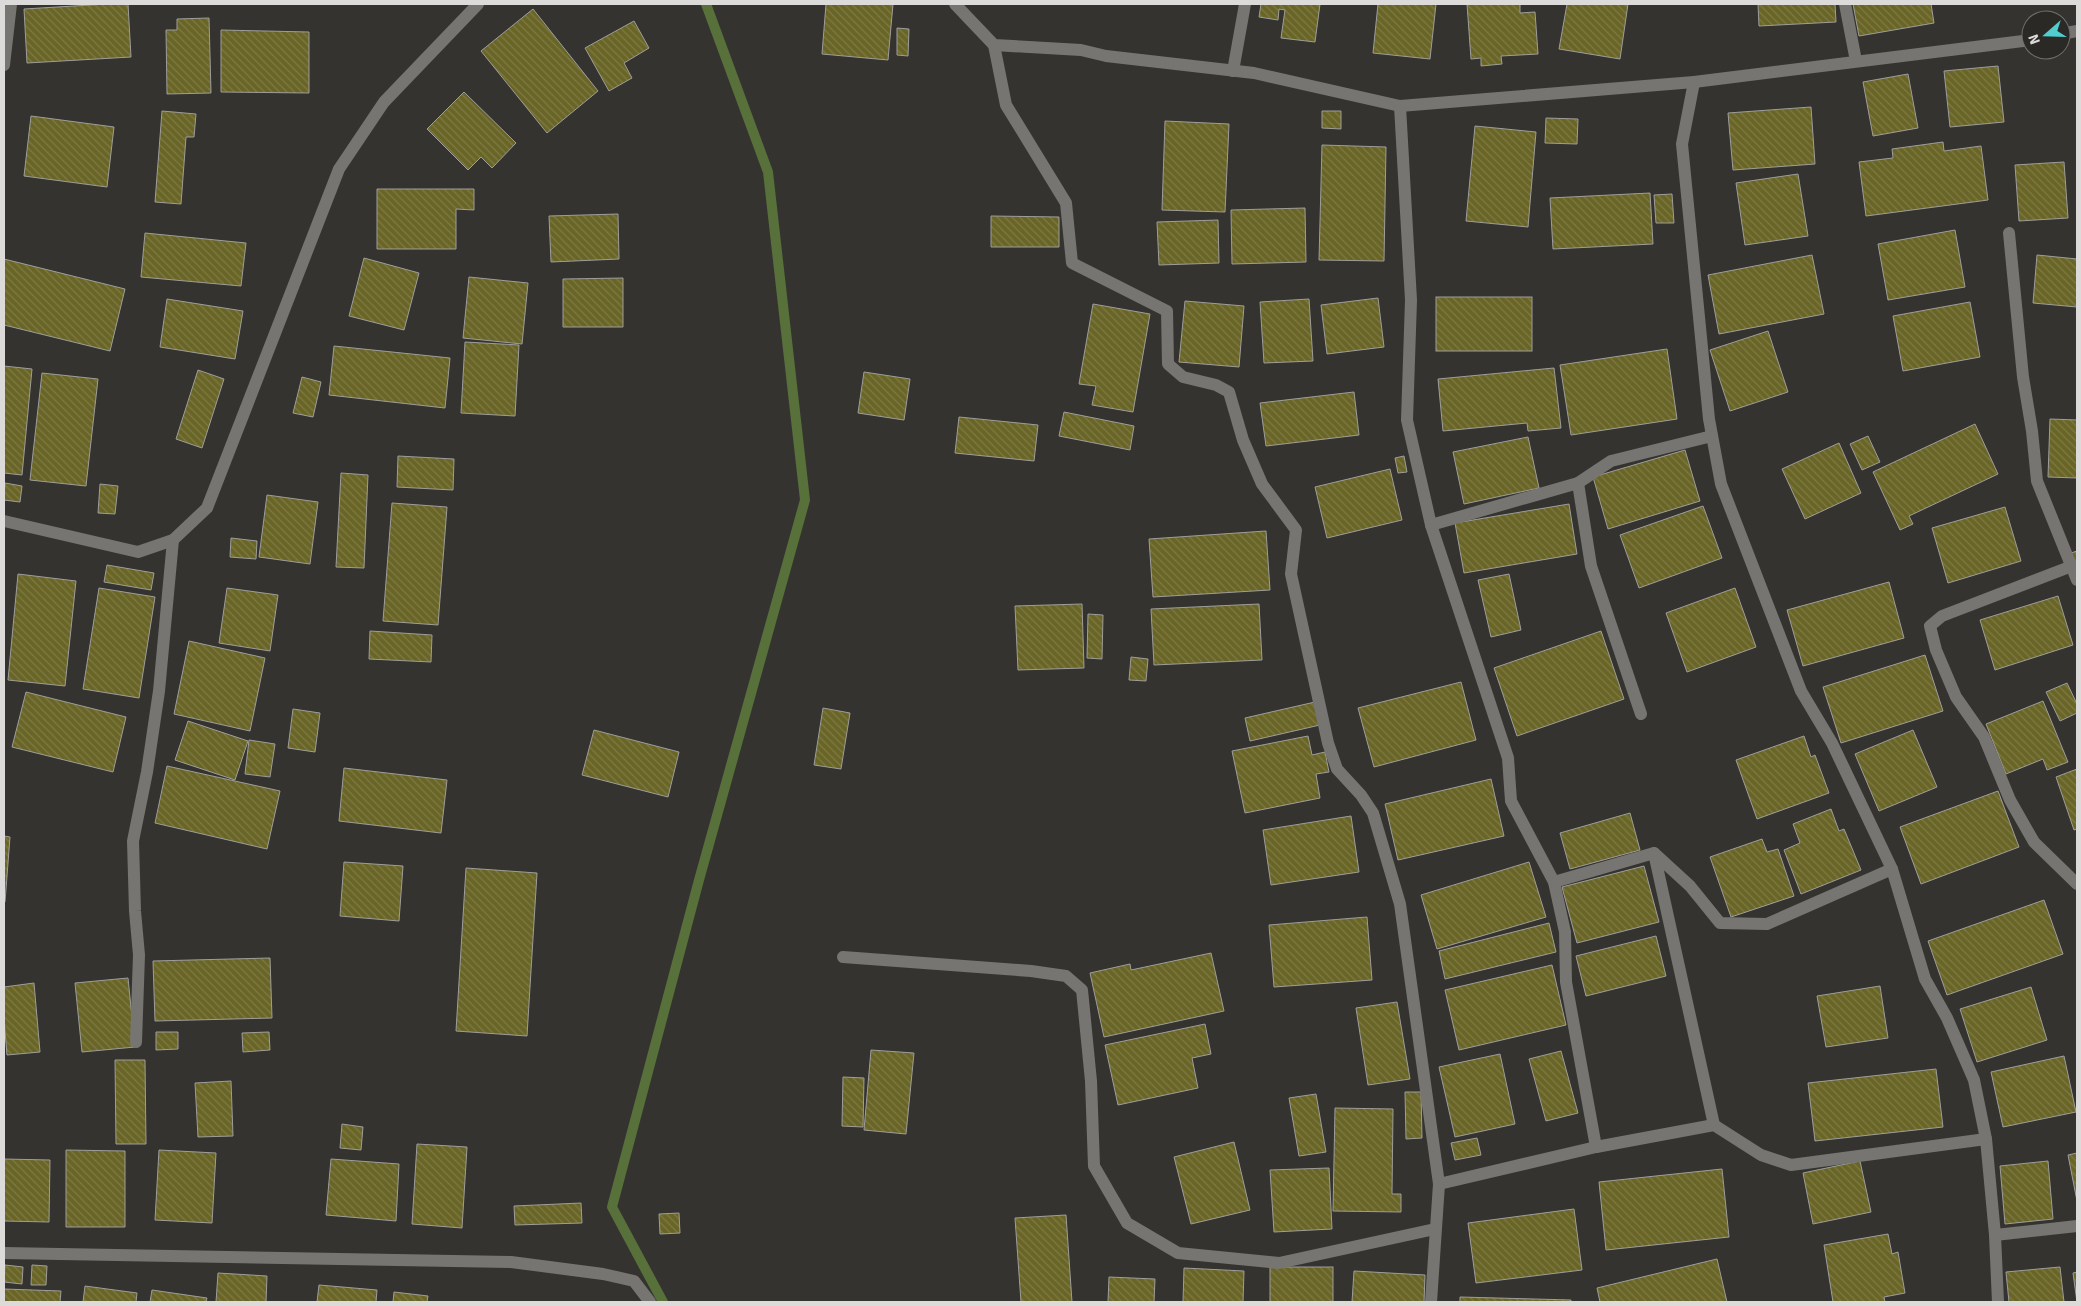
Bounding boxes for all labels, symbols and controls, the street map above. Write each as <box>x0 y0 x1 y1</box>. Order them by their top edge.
north arrow <box>2021 10 2071 60</box>
text: N <box>2025 32 2044 47</box>

